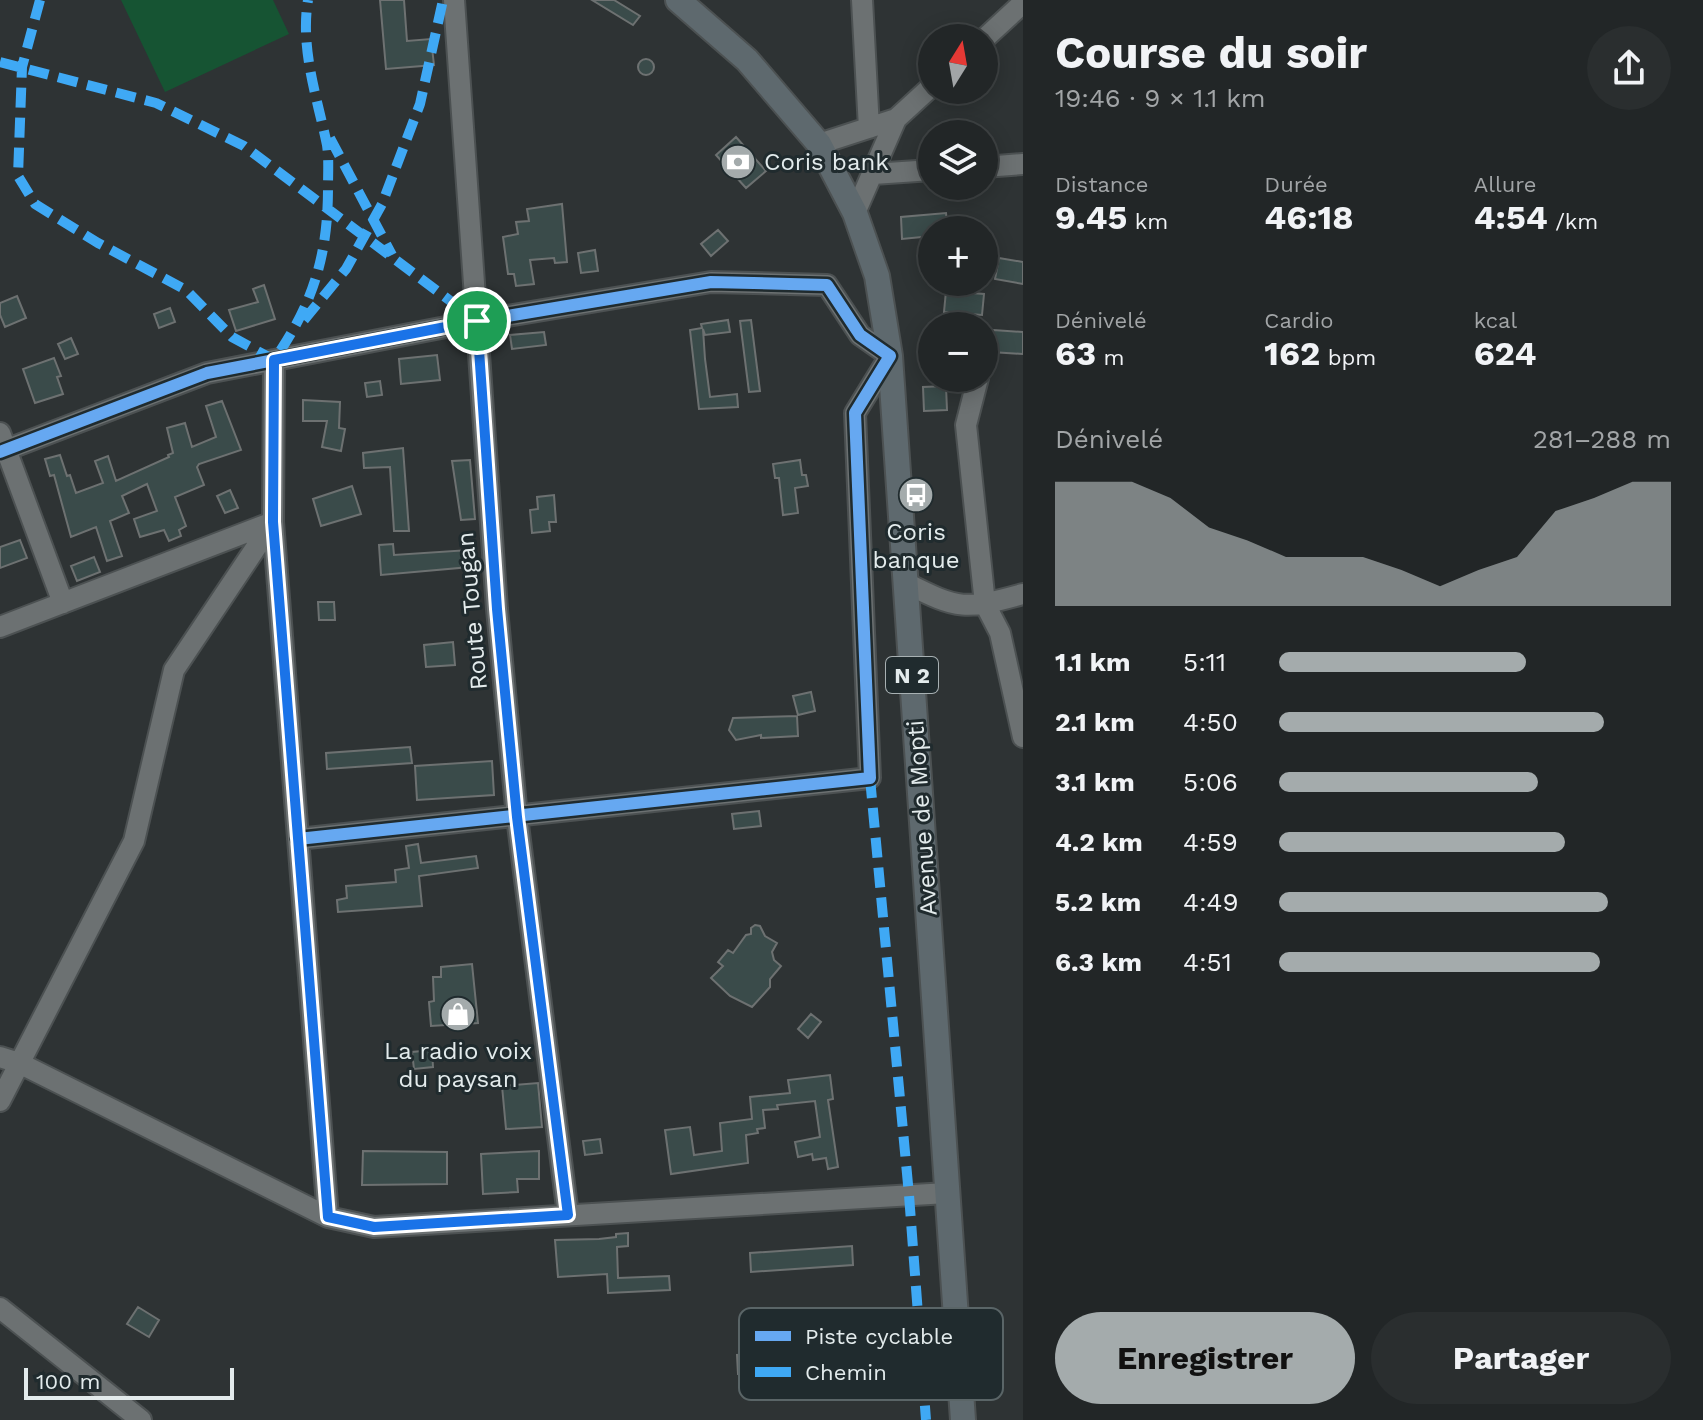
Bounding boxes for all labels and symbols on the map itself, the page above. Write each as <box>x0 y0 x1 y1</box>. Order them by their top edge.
north arrow <box>918 24 998 104</box>
bank icon: Coris bank <box>719 143 757 181</box>
place label: Coris bank <box>764 148 889 176</box>
pin <box>443 287 511 355</box>
bus stop icon: Coris banque <box>897 476 935 514</box>
place label: Coris banque <box>872 518 960 574</box>
street label: Route Tougan <box>451 531 493 691</box>
road number: N 2 <box>886 657 938 693</box>
street label: Avenue de Mopti <box>901 719 943 917</box>
shop icon: La radio voix du paysan <box>439 995 477 1033</box>
place label: La radio voix du paysan <box>384 1037 532 1093</box>
legend <box>739 1308 1003 1400</box>
text: Piste cyclable <box>805 1324 953 1349</box>
text: Chemin <box>805 1360 887 1385</box>
scale bar <box>24 1364 234 1400</box>

